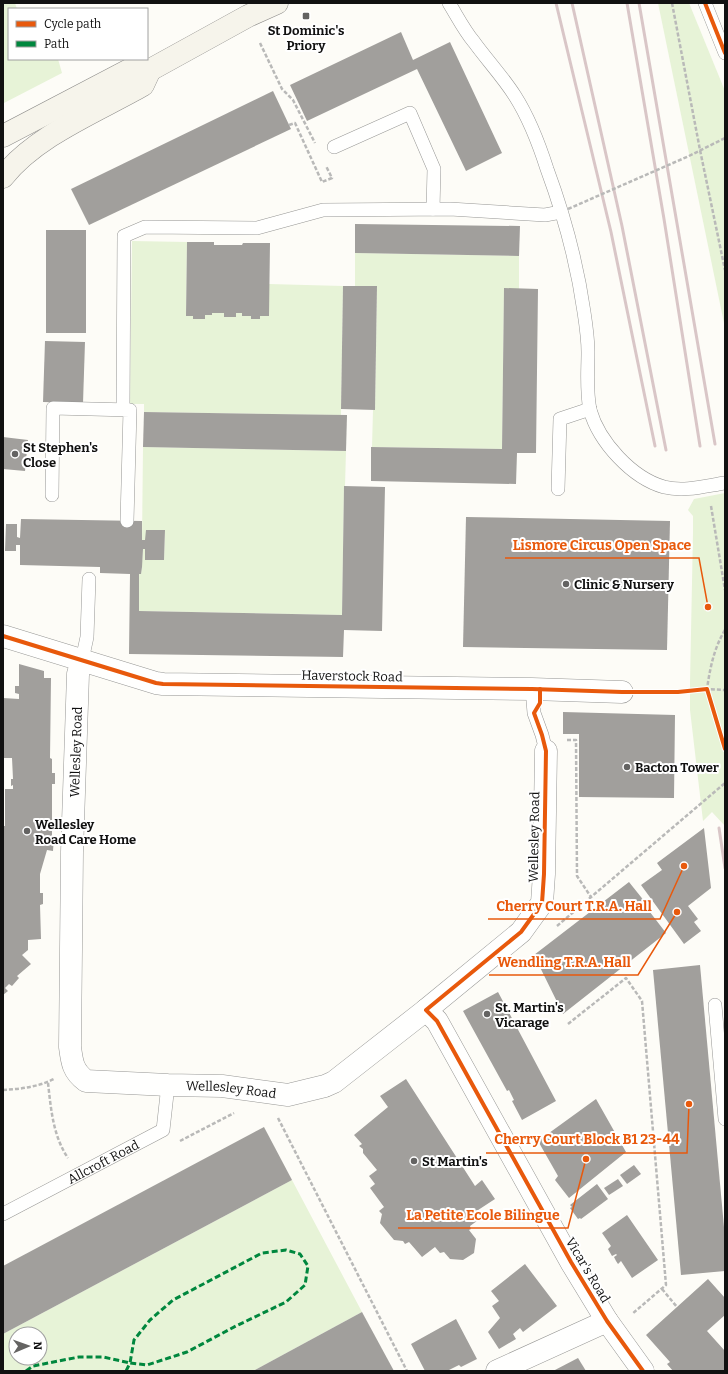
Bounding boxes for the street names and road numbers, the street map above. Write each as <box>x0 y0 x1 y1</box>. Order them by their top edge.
street label: Haverstock Road <box>301 668 403 684</box>
street label: Wellesley Road <box>67 706 85 798</box>
street label: Wellesley Road <box>526 791 542 883</box>
street label: Wellesley Road <box>186 1078 278 1101</box>
street label: Allcroft Road <box>65 1136 142 1186</box>
street label: Vicar's Road <box>563 1235 613 1306</box>

